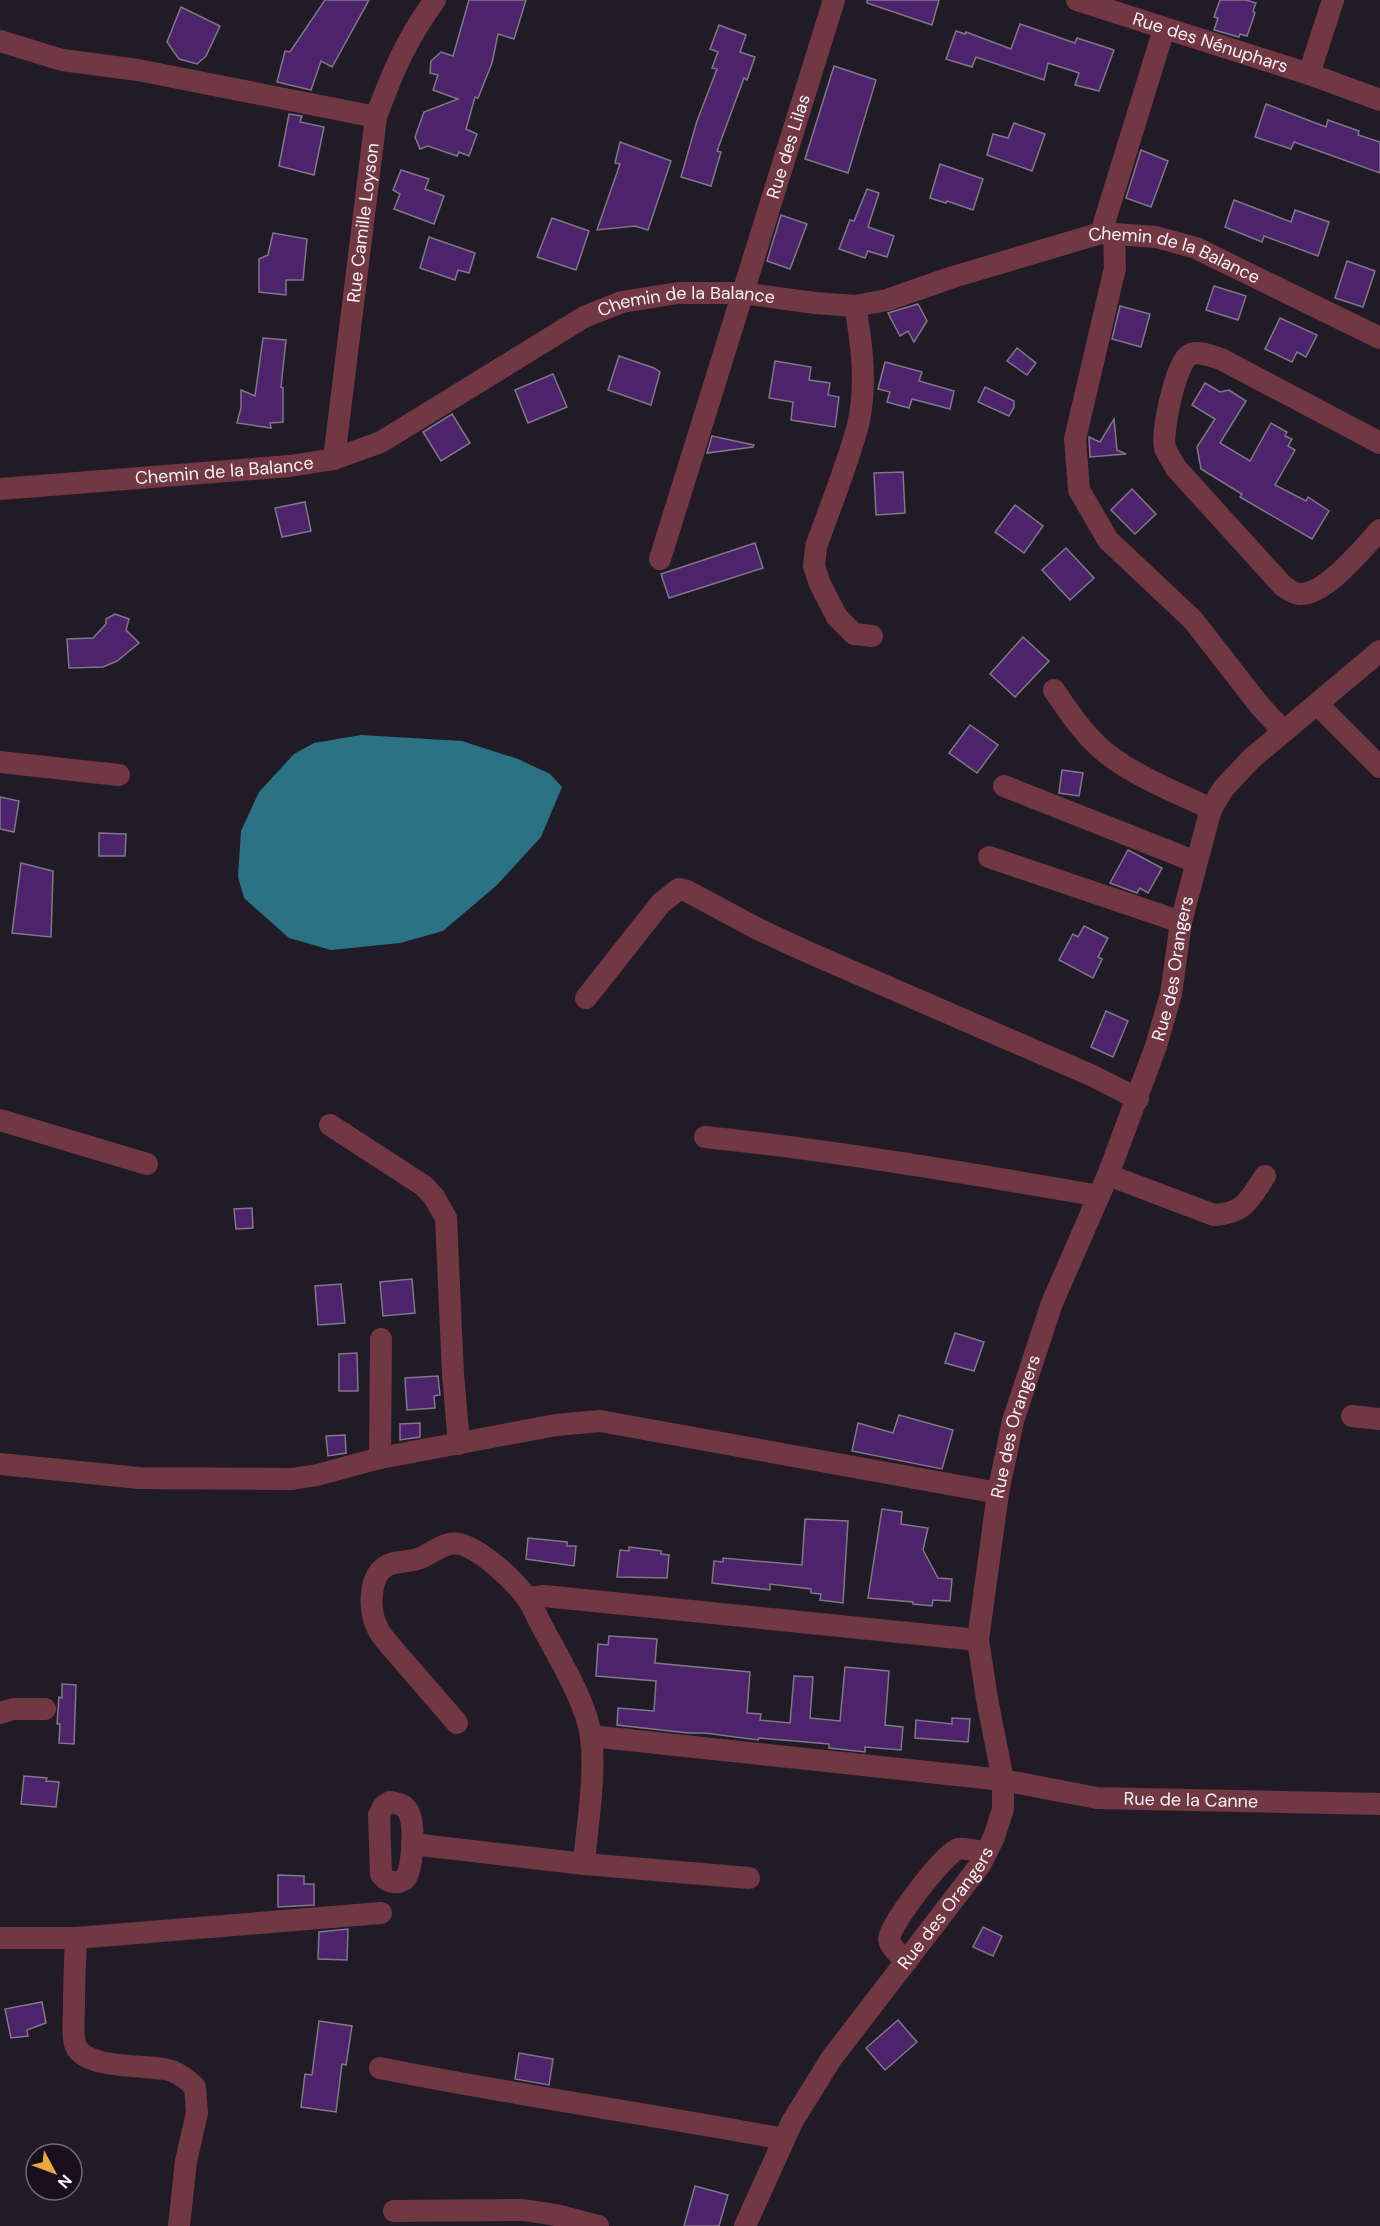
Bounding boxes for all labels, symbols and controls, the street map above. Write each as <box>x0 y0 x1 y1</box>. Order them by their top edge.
street label: Rue des Nénuphars <box>1130 7 1291 79</box>
street label: Rue des Lilas <box>761 91 816 202</box>
street label: Rue Camille Loyson <box>341 141 385 304</box>
street label: Chemin de la Balance <box>1085 221 1264 290</box>
street label: Chemin de la Balance <box>594 281 777 322</box>
street label: Chemin de la Balance <box>134 450 315 490</box>
street label: Rue des Orangers <box>1146 893 1199 1044</box>
street label: Rue des Orangers <box>985 1352 1046 1500</box>
street label: Rue de la Canne <box>1123 1787 1258 1813</box>
street label: Rue des Orangers <box>892 1843 999 1974</box>
north arrow <box>24 2142 84 2202</box>
text: N <box>53 2170 77 2193</box>

